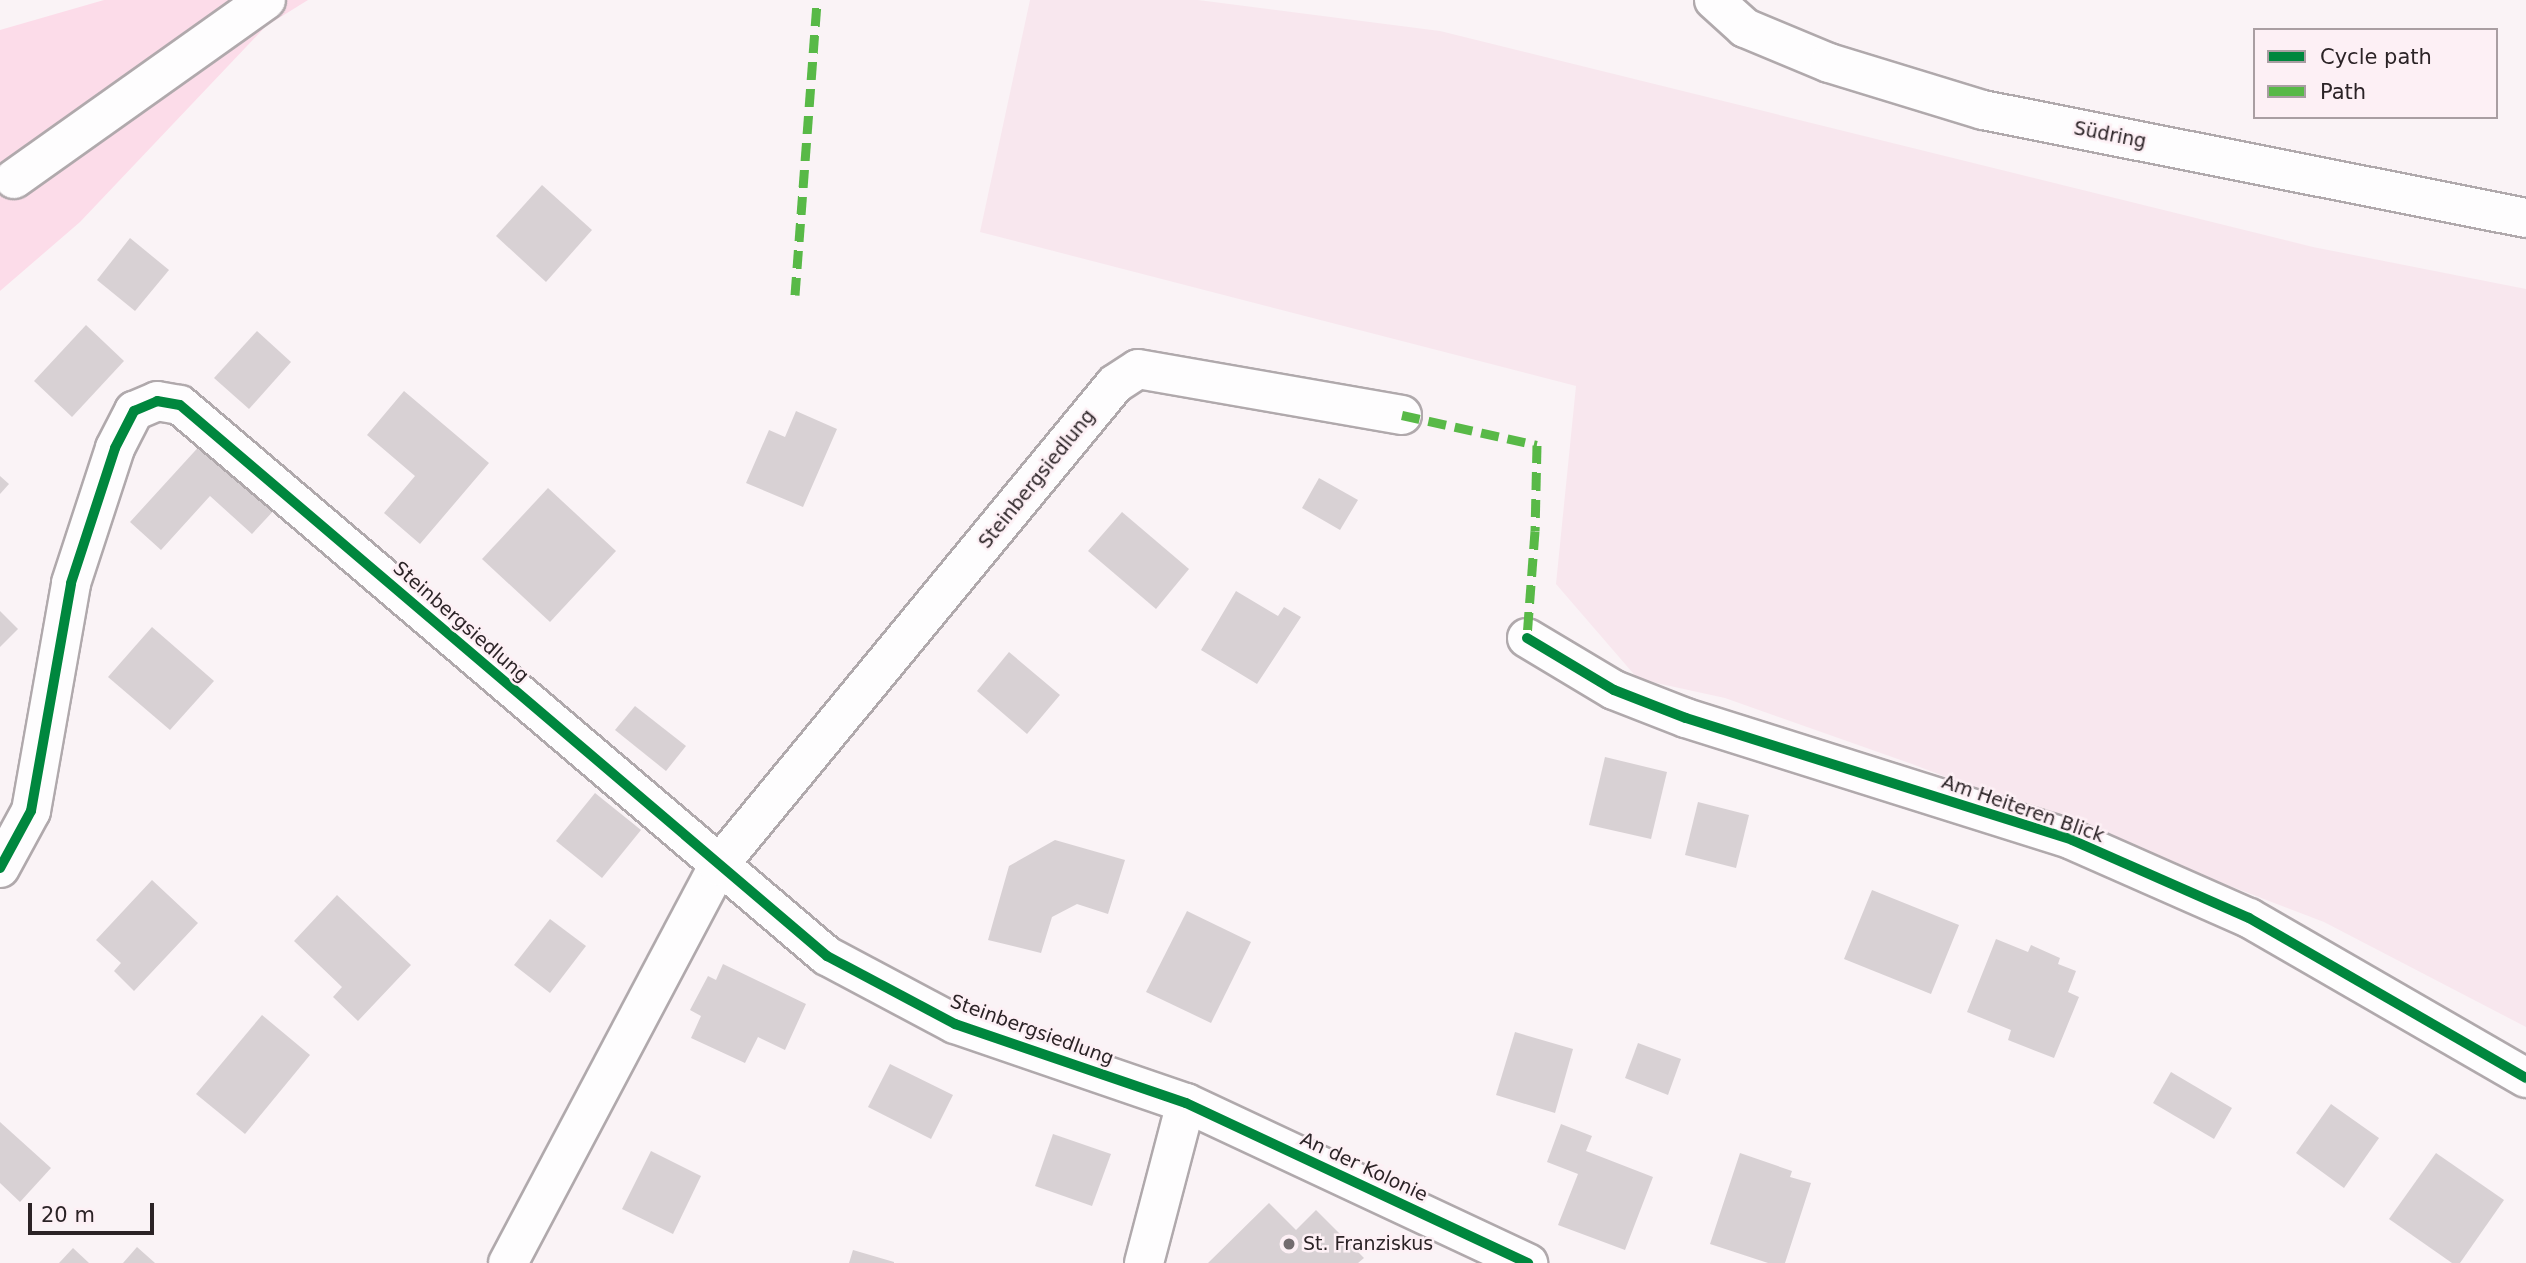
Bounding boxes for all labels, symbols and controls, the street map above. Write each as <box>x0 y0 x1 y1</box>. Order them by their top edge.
legend <box>2253 28 2498 119</box>
text: Cycle path <box>2320 45 2432 69</box>
text: Path <box>2320 80 2366 104</box>
street label: Südring <box>2072 117 2148 153</box>
street label: Steinbergsiedlung <box>974 405 1100 553</box>
street label: Steinbergsiedlung <box>389 557 533 687</box>
street label: Am Heiteren Blick <box>1939 771 2107 847</box>
street label: Steinbergsiedlung <box>947 990 1117 1070</box>
street label: An der Kolonie <box>1297 1128 1431 1206</box>
scale bar <box>32 1190 158 1234</box>
text: 20 m <box>41 1203 95 1227</box>
place label: St. Franziskus <box>1303 1233 1433 1255</box>
marker: St. Franziskus <box>1281 1236 1297 1252</box>

